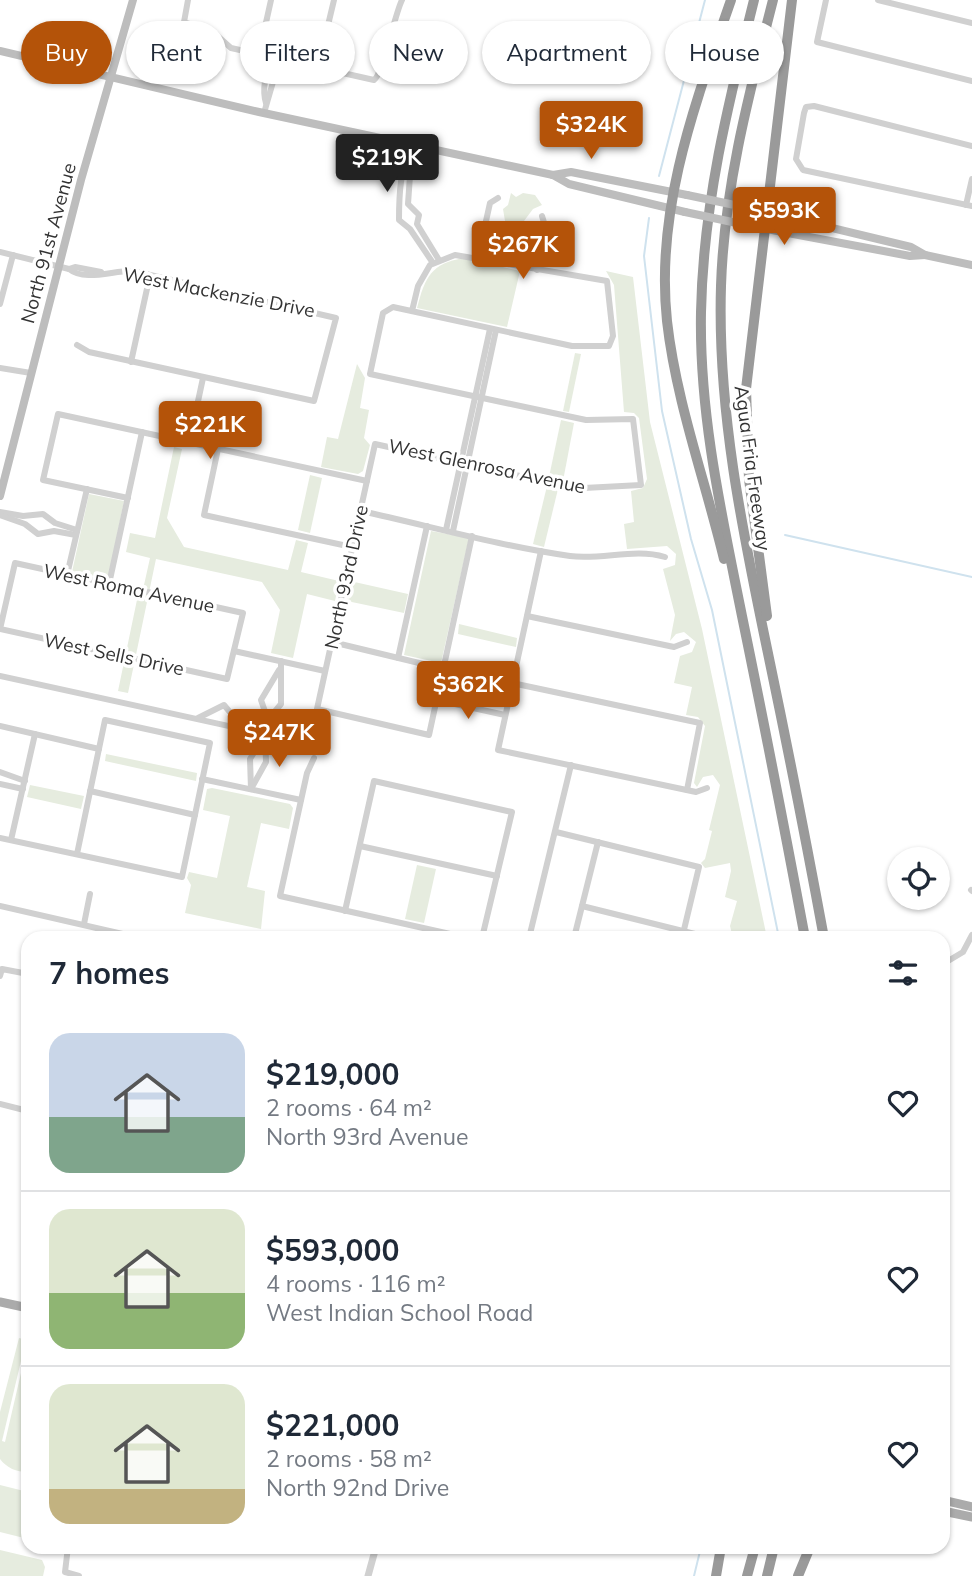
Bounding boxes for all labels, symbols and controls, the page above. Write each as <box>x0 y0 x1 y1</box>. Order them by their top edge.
chip: Buy <box>21 21 112 84</box>
chip: Rent <box>126 21 226 84</box>
chip: Filters <box>240 21 355 84</box>
chip: New <box>369 21 468 84</box>
chip: Apartment <box>482 21 651 84</box>
chip: House <box>665 21 784 84</box>
pin: $324K <box>542 102 640 161</box>
text: $324K <box>556 109 626 138</box>
pin: $219K <box>338 134 436 194</box>
text: $219K <box>352 142 422 171</box>
street label: North 91st Avenue <box>15 160 81 326</box>
pin: $593K <box>735 188 833 247</box>
text: $593K <box>749 195 819 224</box>
pin: $267K <box>474 222 572 281</box>
text: $267K <box>488 229 558 258</box>
street label: West Mackenzie Drive <box>121 262 317 322</box>
street label: Agua Fria Freeway <box>730 384 776 552</box>
pin: $221K <box>161 402 259 461</box>
text: $221K <box>175 409 245 438</box>
street label: West Glenrosa Avenue <box>386 433 588 499</box>
street label: North 93rd Drive <box>319 503 373 651</box>
street label: West Roma Avenue <box>41 558 217 618</box>
street label: West Sells Drive <box>42 627 186 681</box>
pin: $362K <box>419 662 517 721</box>
text: $362K <box>433 669 503 698</box>
pin: $247K <box>230 710 328 769</box>
text: $247K <box>244 717 314 746</box>
map controls <box>887 847 950 910</box>
button: locate <box>887 847 950 910</box>
text: 7 homes <box>49 954 170 992</box>
icon: filters <box>884 954 922 992</box>
text: $219,000 <box>266 1055 399 1093</box>
icon: home <box>105 1061 189 1145</box>
icon: heart <box>884 1084 922 1122</box>
text: 2 rooms · 64 m² <box>266 1093 432 1122</box>
text: North 93rd Avenue <box>266 1122 469 1151</box>
text: $593,000 <box>266 1231 399 1269</box>
icon: home <box>105 1237 189 1321</box>
icon: heart <box>884 1260 922 1298</box>
text: 4 rooms · 116 m² <box>266 1269 446 1298</box>
text: West Indian School Road <box>266 1298 533 1327</box>
text: $221,000 <box>266 1406 399 1444</box>
icon: home <box>105 1412 189 1496</box>
icon: heart <box>884 1435 922 1473</box>
text: 2 rooms · 58 m² <box>266 1444 432 1473</box>
text: North 92nd Drive <box>266 1473 449 1502</box>

